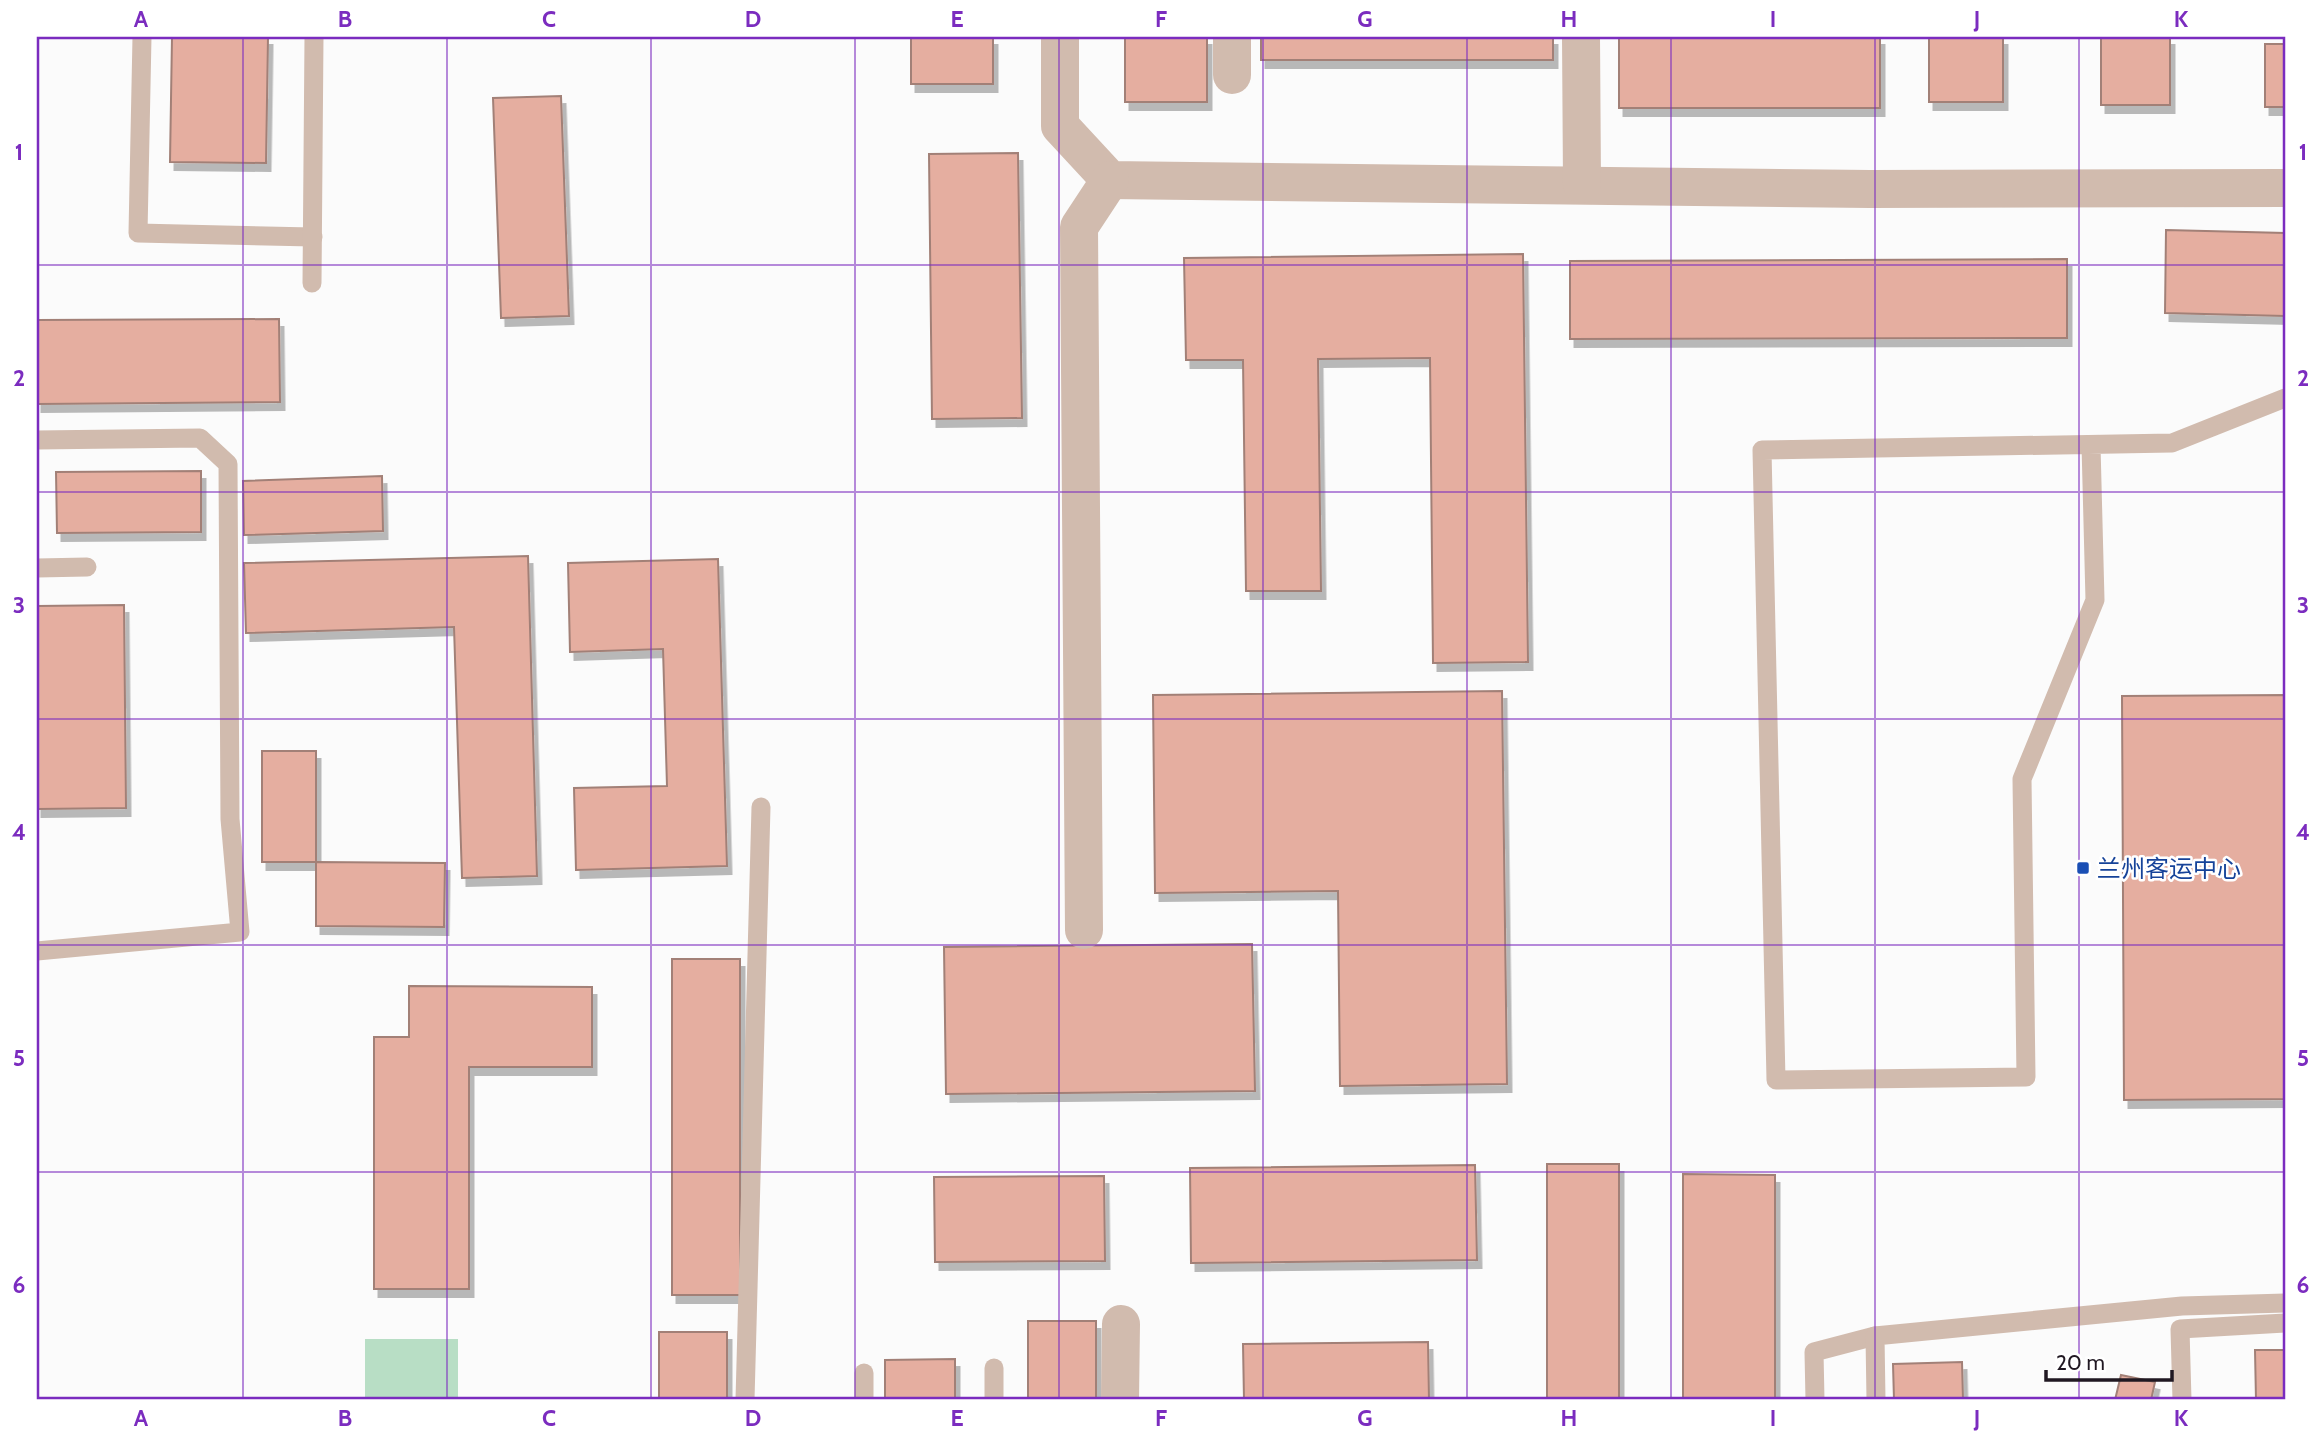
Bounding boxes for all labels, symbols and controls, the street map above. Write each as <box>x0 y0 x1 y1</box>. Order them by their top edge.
text: A <box>134 5 149 33</box>
text: B <box>338 5 352 33</box>
text: C <box>542 5 556 33</box>
text: D <box>745 5 761 33</box>
text: E <box>950 5 964 33</box>
text: F <box>1155 5 1167 33</box>
text: G <box>1357 5 1373 33</box>
text: H <box>1561 5 1577 33</box>
text: I <box>1770 5 1776 33</box>
text: J <box>1973 5 1980 33</box>
text: K <box>2174 5 2189 33</box>
text: 1 <box>15 138 23 166</box>
text: 1 <box>2299 138 2307 166</box>
text: 2 <box>13 364 25 392</box>
text: 2 <box>2297 364 2309 392</box>
text: 3 <box>13 591 25 619</box>
text: 3 <box>2297 591 2309 619</box>
text: 4 <box>12 818 26 846</box>
text: 4 <box>2296 818 2310 846</box>
place label: 兰州客运中心 <box>2097 854 2241 883</box>
marker: 兰州客运中心 <box>2075 860 2091 876</box>
text: 5 <box>13 1044 25 1072</box>
text: 5 <box>2297 1044 2309 1072</box>
text: 6 <box>13 1271 25 1299</box>
text: 6 <box>2297 1271 2309 1299</box>
scale bar <box>2046 1339 2172 1383</box>
text: 20 m <box>2056 1350 2105 1375</box>
text: A <box>134 1404 149 1432</box>
text: B <box>338 1404 352 1432</box>
text: C <box>542 1404 556 1432</box>
text: D <box>745 1404 761 1432</box>
text: E <box>950 1404 964 1432</box>
text: F <box>1155 1404 1167 1432</box>
text: G <box>1357 1404 1373 1432</box>
text: H <box>1561 1404 1577 1432</box>
text: I <box>1770 1404 1776 1432</box>
text: J <box>1973 1404 1980 1432</box>
text: K <box>2174 1404 2189 1432</box>

